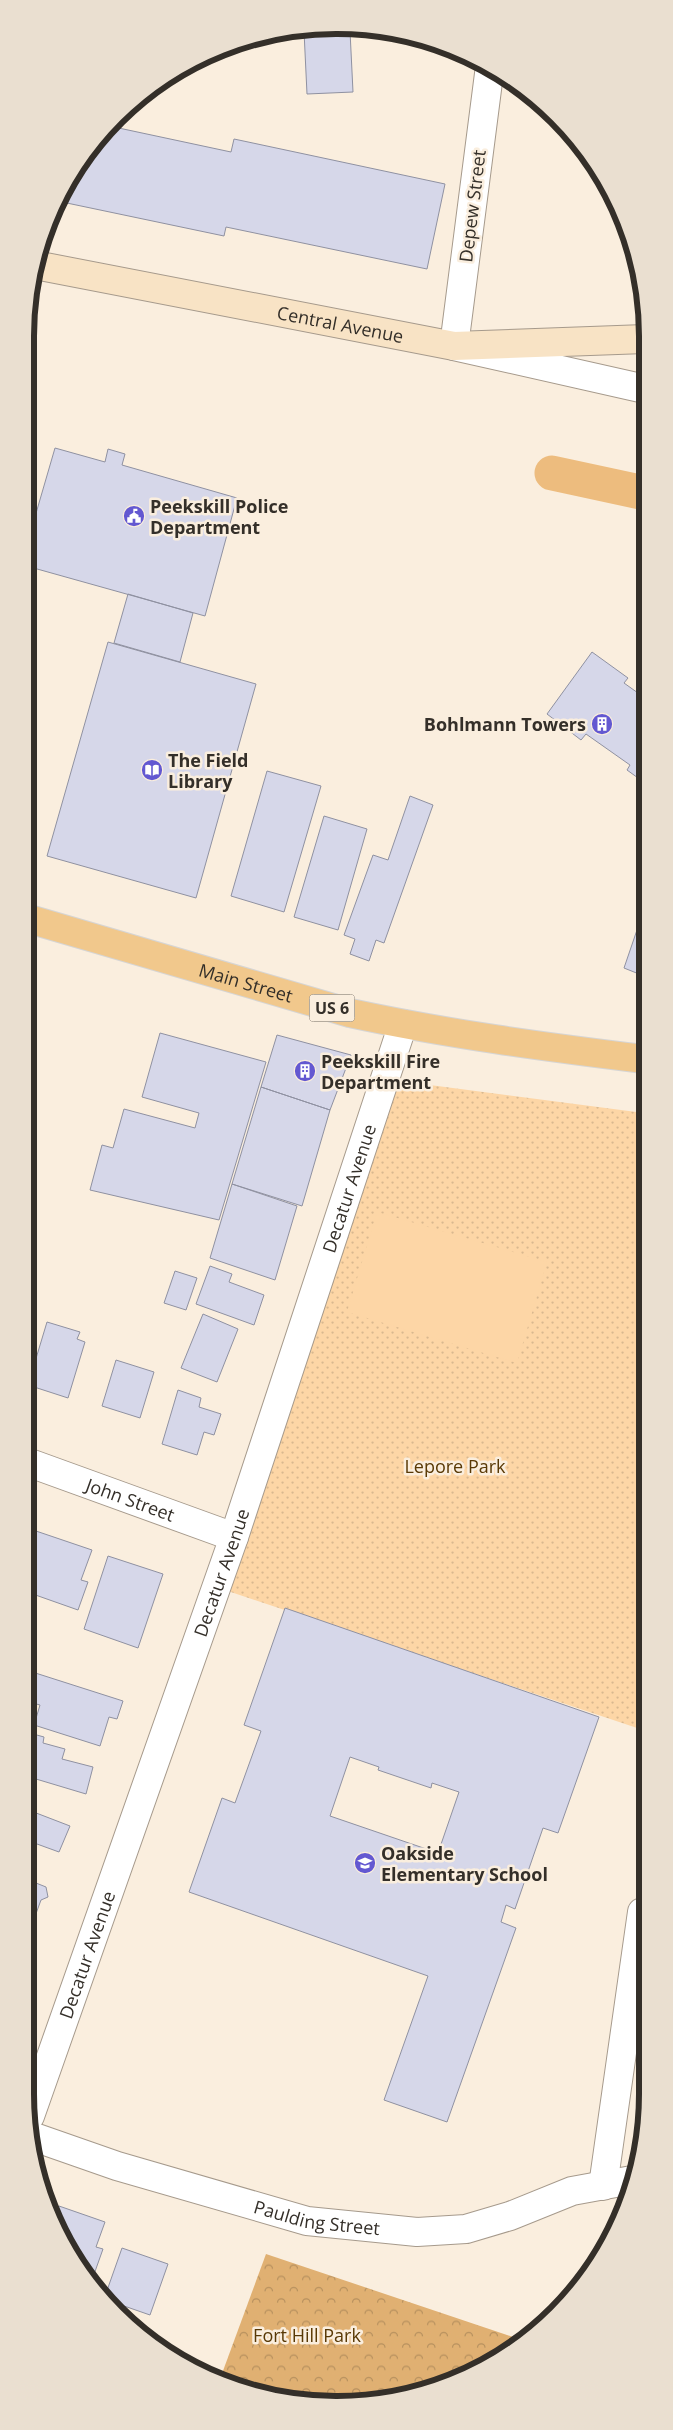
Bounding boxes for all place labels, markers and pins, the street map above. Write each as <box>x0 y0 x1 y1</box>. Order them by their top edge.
place label: Peekskill Police Department <box>150 494 288 539</box>
public building icon: Peekskill Police Department <box>122 504 146 528</box>
place label: Bohlmann Towers <box>424 712 586 736</box>
building icon: Bohlmann Towers <box>590 712 614 736</box>
place label: The Field Library <box>168 748 248 793</box>
library icon: The Field Library <box>140 758 164 782</box>
place label: Peekskill Fire Department <box>321 1049 440 1094</box>
building icon: Peekskill Fire Department <box>293 1059 317 1083</box>
place label: Oakside Elementary School <box>381 1841 548 1886</box>
school or university icon: Oakside Elementary School <box>353 1851 377 1875</box>

